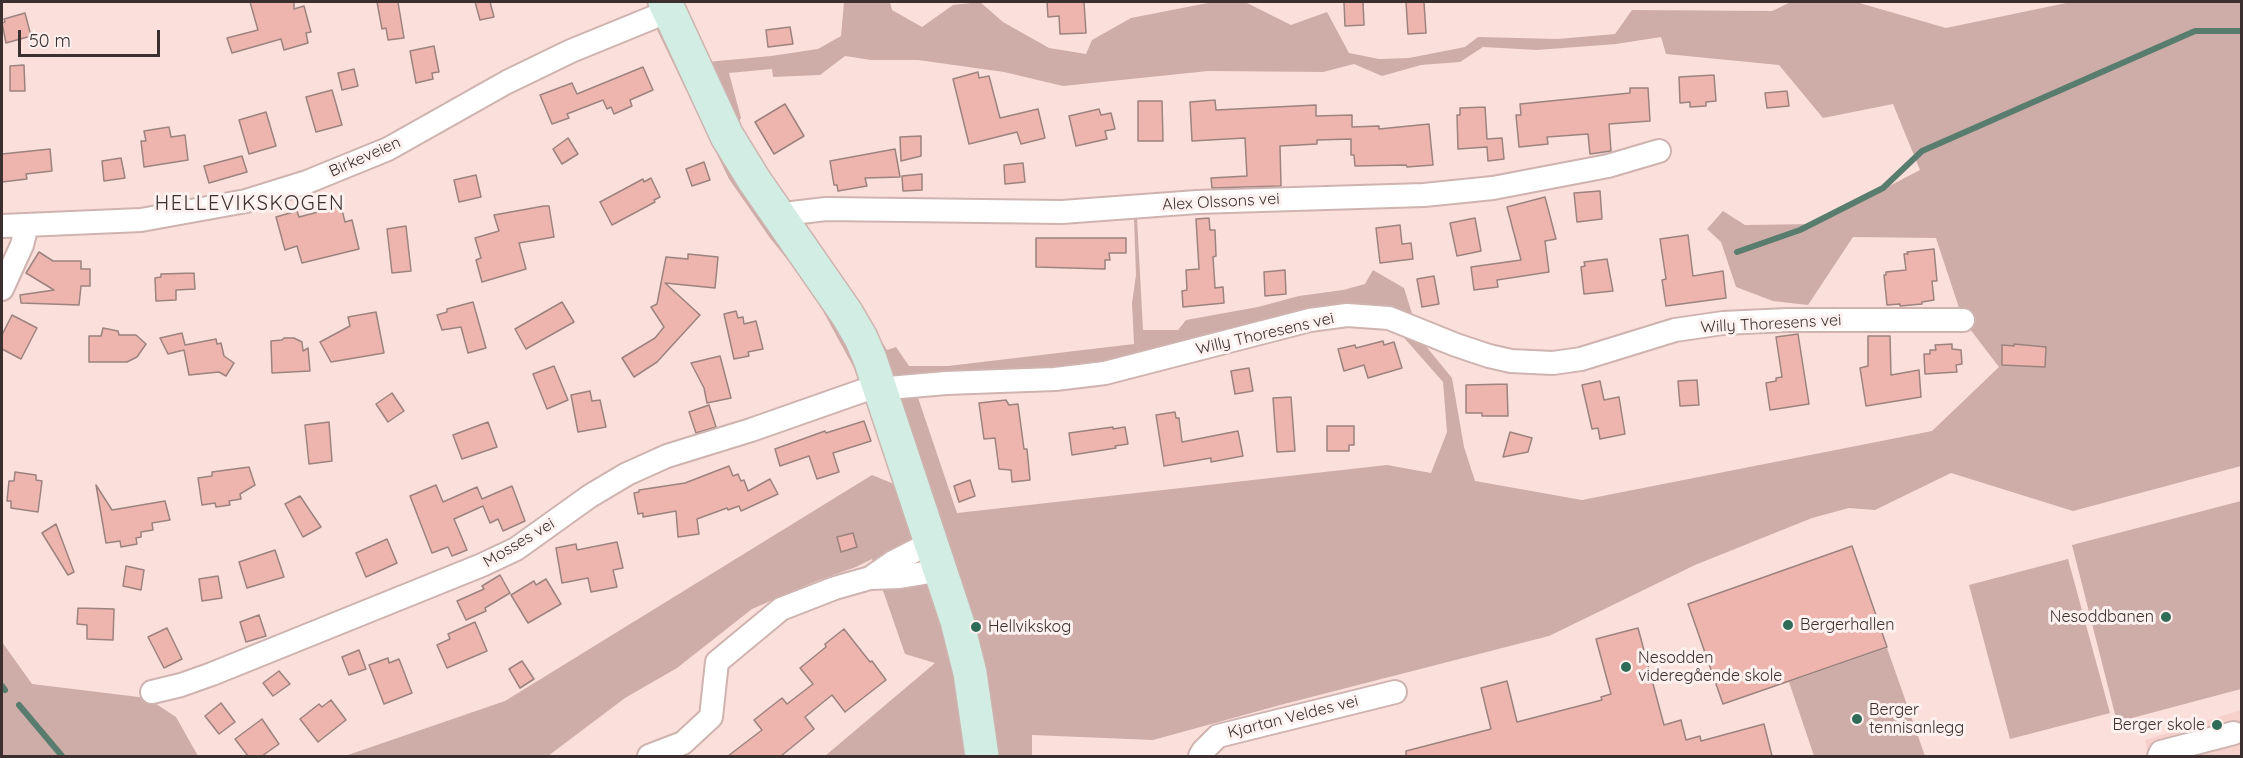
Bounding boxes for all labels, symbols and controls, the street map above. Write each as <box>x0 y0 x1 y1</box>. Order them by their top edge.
scale bar <box>21 18 164 56</box>
text: 50 m <box>29 29 71 52</box>
street label: Birkeveien <box>326 133 404 181</box>
street label: Alex Olssons vei <box>1162 189 1280 215</box>
district label: HELLEVIKSKOGEN <box>155 192 345 216</box>
street label: Willy Thoresens vei <box>1194 309 1336 359</box>
street label: Willy Thoresens vei <box>1700 311 1842 337</box>
street label: Mosses vei <box>480 514 558 572</box>
place label: Nesoddbanen <box>2050 607 2154 627</box>
marker: Nesoddbanen <box>2159 610 2173 624</box>
place label: Bergerhallen <box>1800 615 1894 635</box>
place label: Hellvikskog <box>988 617 1071 637</box>
marker: Bergerhallen <box>1781 618 1795 632</box>
marker: Hellvikskog <box>969 620 983 634</box>
place label: Nesodden videregående skole <box>1638 648 1782 686</box>
marker: Nesodden videregående skole <box>1619 660 1633 674</box>
street label: Kjartan Veldes vei <box>1226 691 1360 743</box>
place label: Berger tennisanlegg <box>1869 700 1964 738</box>
marker: Berger tennisanlegg <box>1850 712 1864 726</box>
place label: Berger skole <box>2112 715 2205 735</box>
marker: Berger skole <box>2210 718 2224 732</box>

